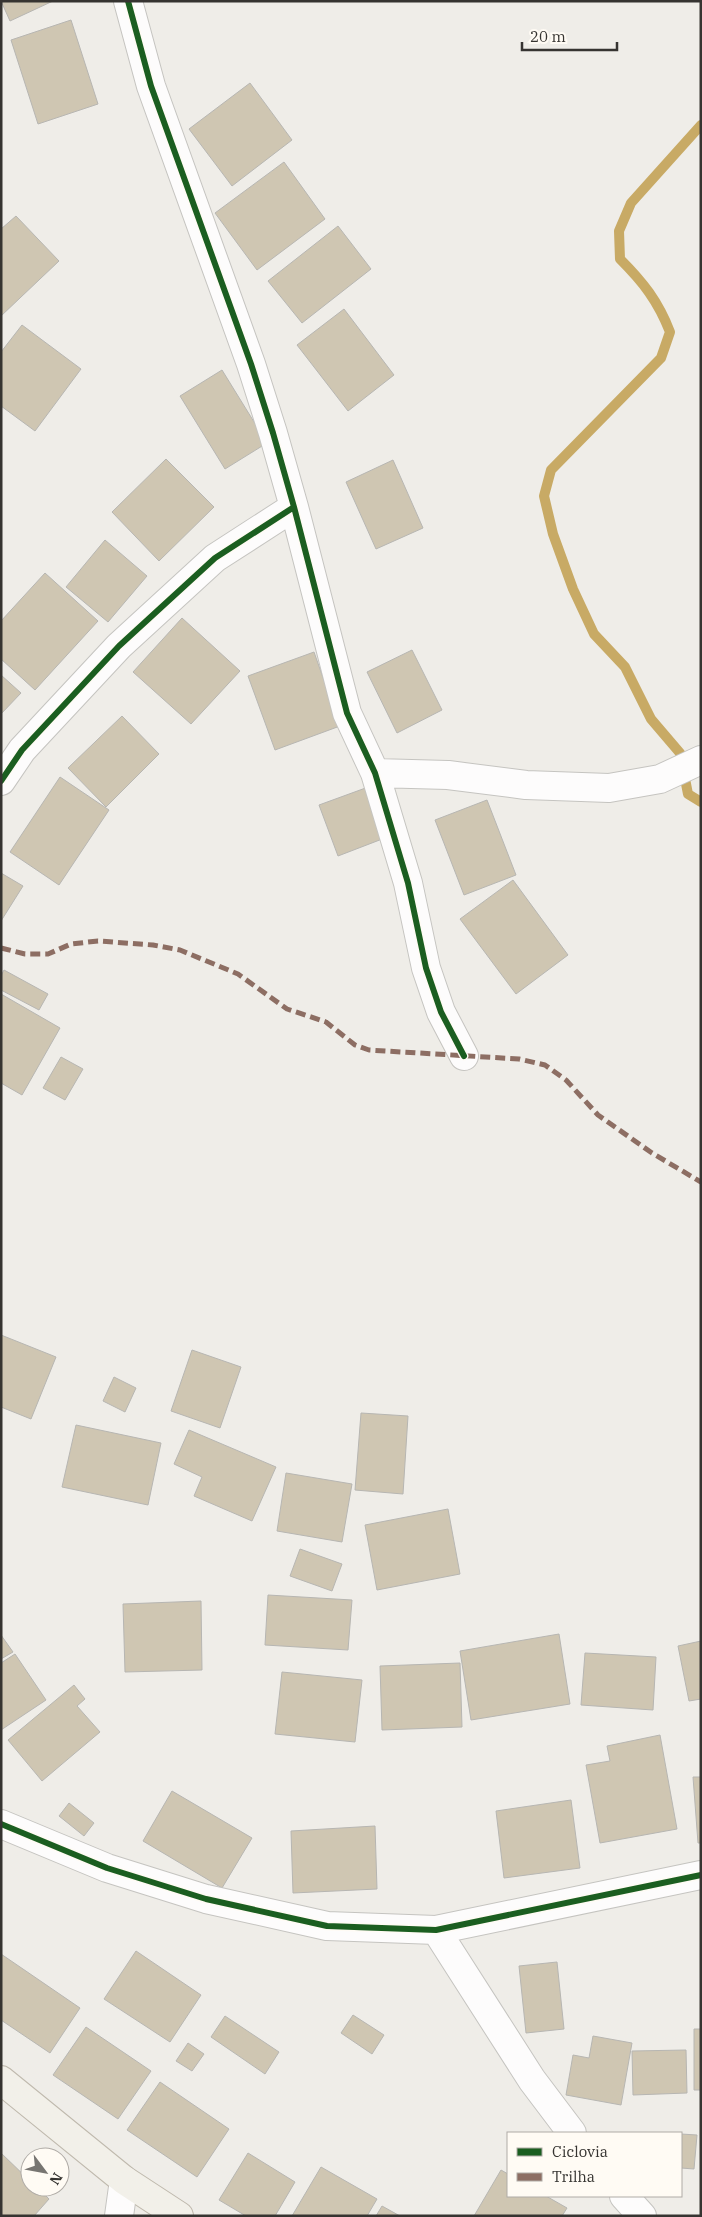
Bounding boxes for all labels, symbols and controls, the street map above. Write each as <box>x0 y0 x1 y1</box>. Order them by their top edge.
scale bar <box>522 20 617 52</box>
text: 20 m <box>530 27 566 46</box>
legend <box>507 2132 682 2197</box>
text: Ciclovia <box>552 2142 608 2161</box>
north arrow <box>20 2147 70 2197</box>
text: Trilha <box>552 2167 595 2186</box>
text: N <box>45 2169 67 2188</box>

